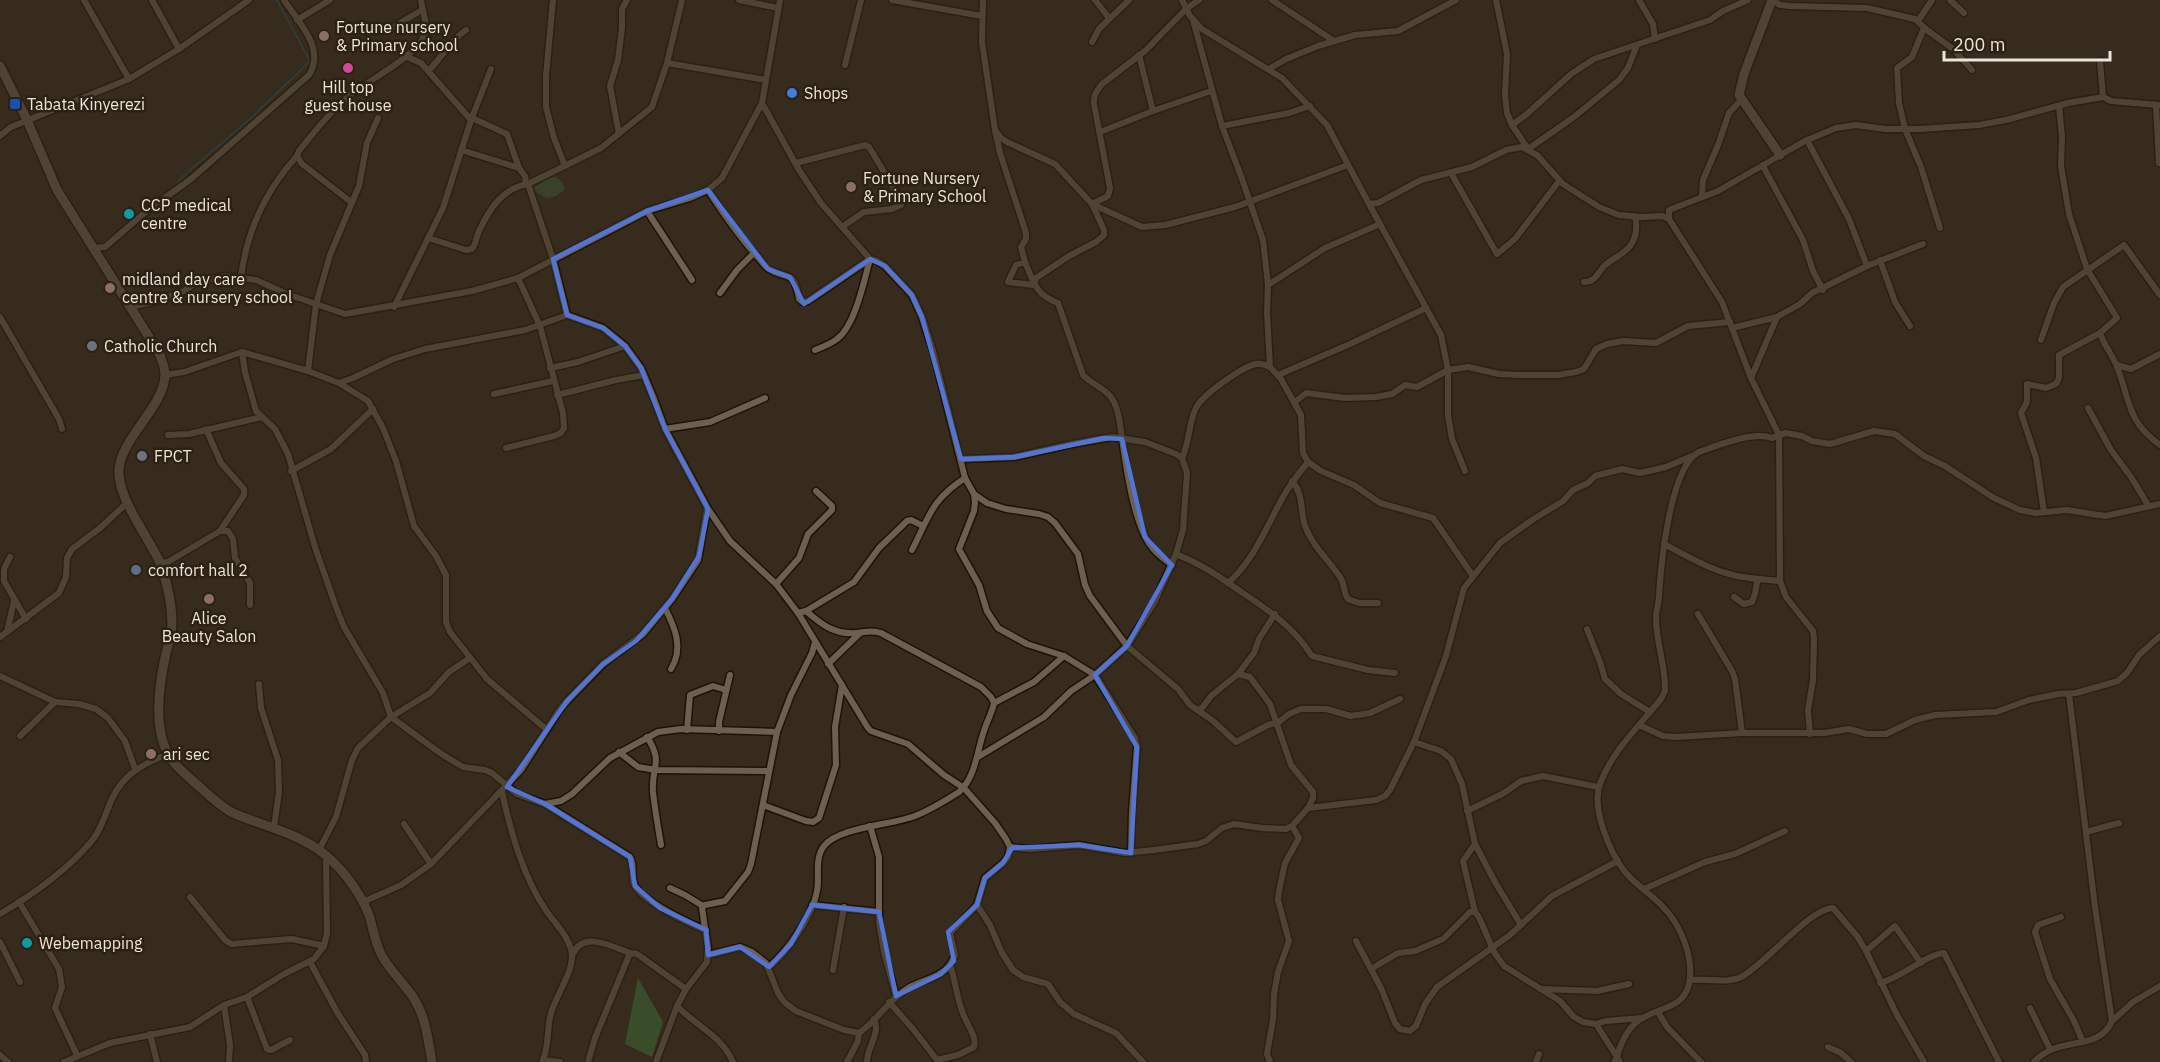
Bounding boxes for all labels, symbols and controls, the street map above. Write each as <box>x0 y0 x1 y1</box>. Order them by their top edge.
place label: Fortune nursery & Primary school <box>336 17 458 55</box>
scale bar <box>1944 24 2110 62</box>
marker: Fortune nursery & Primary school <box>317 29 331 43</box>
text: 200 m <box>1953 33 2005 56</box>
marker: Hill top guest house <box>341 61 355 75</box>
place label: Hill top guest house <box>304 77 392 115</box>
place label: Shops <box>804 83 848 103</box>
marker: Shops <box>785 86 799 100</box>
place label: Tabata Kinyerezi <box>27 94 145 114</box>
marker: Tabata Kinyerezi <box>8 97 22 111</box>
place label: Fortune Nursery & Primary School <box>863 168 986 206</box>
marker: Fortune Nursery & Primary School <box>844 180 858 194</box>
place label: CCP medical centre <box>141 195 231 233</box>
marker: CCP medical centre <box>122 207 136 221</box>
place label: midland day care centre & nursery school <box>122 269 292 307</box>
marker: midland day care centre & nursery school <box>103 281 117 295</box>
place label: Catholic Church <box>104 336 217 356</box>
marker: Catholic Church <box>85 339 99 353</box>
place label: FPCT <box>154 446 192 466</box>
marker: FPCT <box>135 449 149 463</box>
place label: comfort hall 2 <box>148 560 248 580</box>
marker: comfort hall 2 <box>129 563 143 577</box>
marker: Alice Beauty Salon <box>202 592 216 606</box>
place label: Alice Beauty Salon <box>162 608 256 646</box>
place label: ari sec <box>163 744 210 764</box>
marker: ari sec <box>144 747 158 761</box>
place label: Webemapping <box>39 933 143 953</box>
marker: Webemapping <box>20 936 34 950</box>

